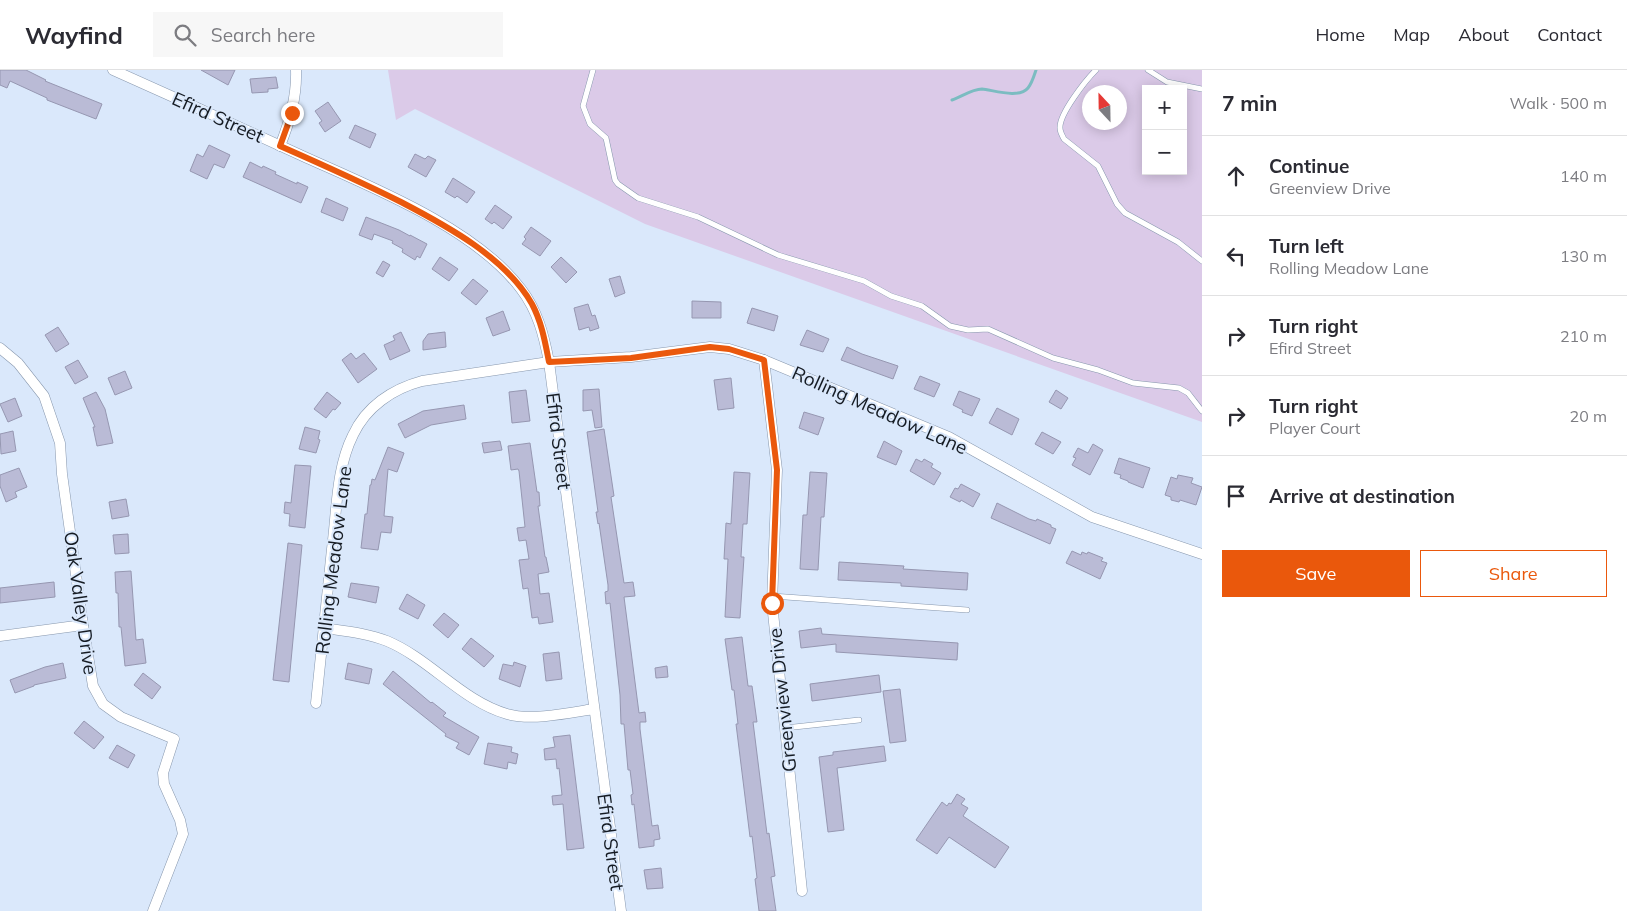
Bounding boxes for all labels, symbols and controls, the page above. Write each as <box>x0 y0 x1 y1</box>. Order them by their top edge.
search box <box>153 12 503 57</box>
text: Wayfind <box>25 20 123 50</box>
icon: search <box>171 21 199 49</box>
text: Search here <box>211 23 315 47</box>
text: Home <box>1315 23 1365 46</box>
text: Map <box>1393 23 1430 46</box>
text: About <box>1458 23 1509 46</box>
text: Contact <box>1537 23 1602 46</box>
north arrow <box>1082 85 1127 130</box>
map controls <box>1142 85 1187 175</box>
button: + <box>1142 85 1187 130</box>
street label: Efird Street <box>169 86 268 148</box>
text: 7 min <box>1222 90 1277 116</box>
text: Walk · 500 m <box>1509 93 1607 113</box>
route end <box>281 102 304 125</box>
button: − <box>1142 130 1187 175</box>
text: Continue <box>1269 154 1349 178</box>
icon: ahead <box>1222 162 1250 190</box>
text: 140 m <box>1560 166 1607 186</box>
text: Greenview Drive <box>1269 178 1391 198</box>
text: Turn left <box>1269 234 1344 258</box>
icon: left <box>1222 242 1250 270</box>
text: 130 m <box>1560 246 1607 266</box>
text: Rolling Meadow Lane <box>1269 258 1429 278</box>
text: Turn right <box>1269 314 1358 338</box>
icon: right <box>1222 322 1250 350</box>
text: 210 m <box>1560 326 1607 346</box>
text: Efird Street <box>1269 338 1351 358</box>
street label: Rolling Meadow Lane <box>788 360 972 460</box>
street label: Efird Street <box>541 391 577 491</box>
text: Turn right <box>1269 394 1358 418</box>
icon: right <box>1222 402 1250 430</box>
text: 20 m <box>1570 406 1607 426</box>
text: Player Court <box>1269 418 1360 438</box>
street label: Rolling Meadow Lane <box>310 464 356 656</box>
icon: arrive <box>1222 482 1250 510</box>
text: Arrive at destination <box>1269 484 1455 508</box>
street label: Oak Valley Drive <box>59 530 103 676</box>
button: Save <box>1222 550 1410 597</box>
button: Share <box>1420 550 1607 597</box>
route start <box>761 592 784 615</box>
street label: Greenview Drive <box>763 627 801 773</box>
street label: Efird Street <box>592 792 630 892</box>

